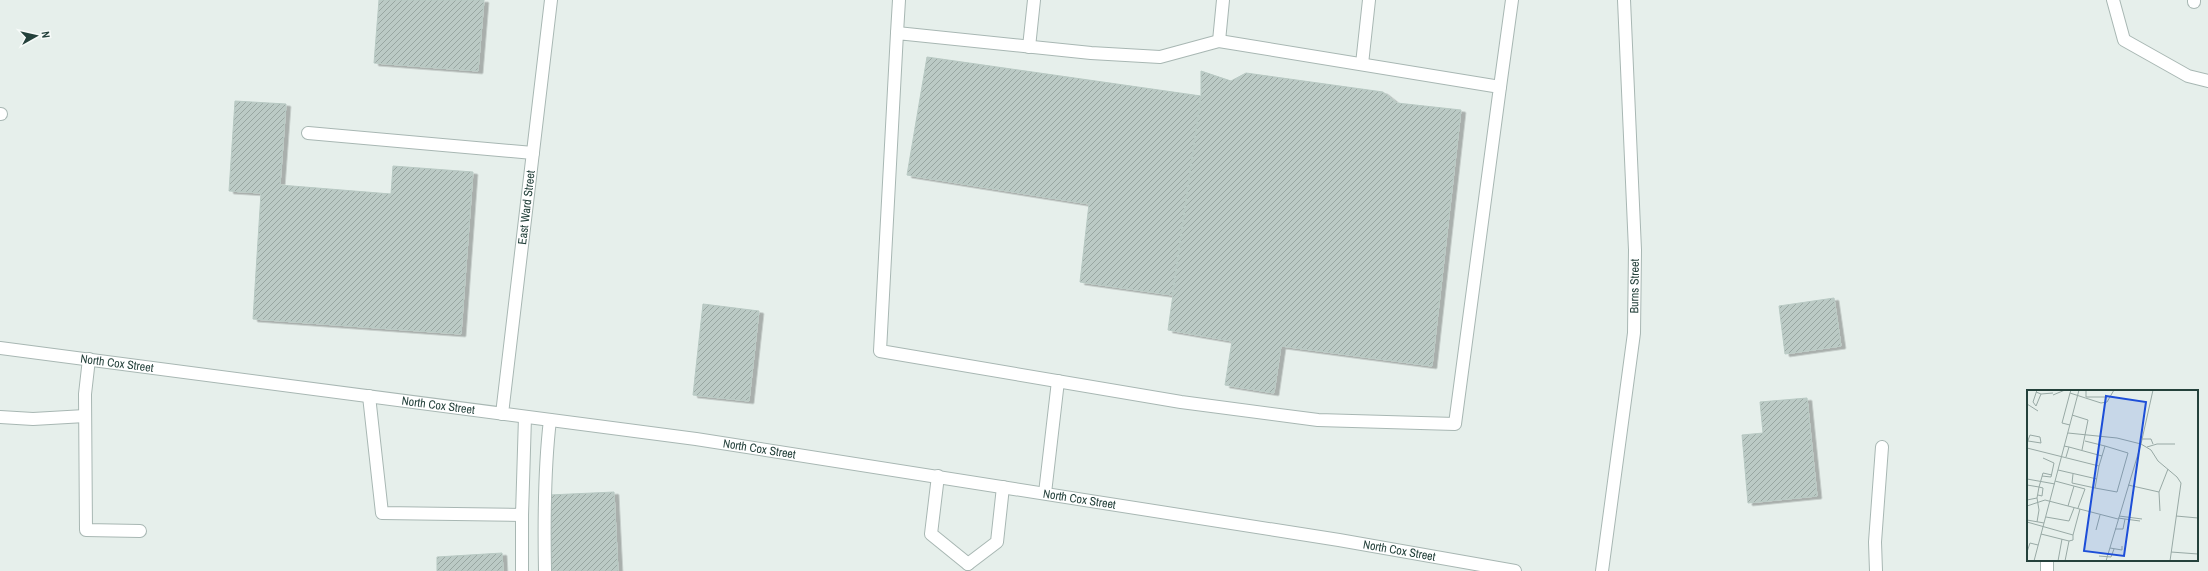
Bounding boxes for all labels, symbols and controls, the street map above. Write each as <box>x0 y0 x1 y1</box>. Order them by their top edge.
north arrow <box>16 16 56 56</box>
text: N <box>39 30 53 39</box>
street label: East Ward Street <box>514 169 539 245</box>
street label: Burns Street <box>1626 258 1643 314</box>
street label: North Cox Street <box>80 351 155 376</box>
inset map <box>2027 390 2198 561</box>
street label: North Cox Street <box>401 393 476 418</box>
street label: North Cox Street <box>722 435 797 463</box>
street label: North Cox Street <box>1042 486 1117 513</box>
street label: North Cox Street <box>1362 536 1437 565</box>

